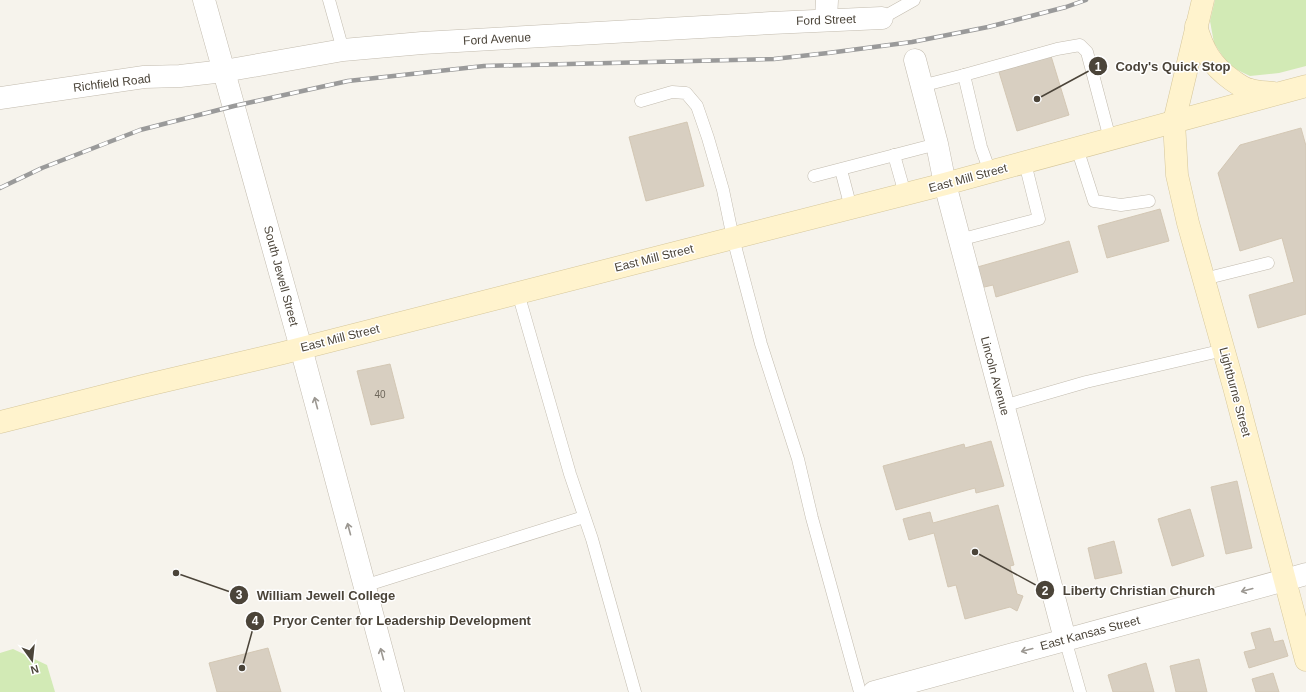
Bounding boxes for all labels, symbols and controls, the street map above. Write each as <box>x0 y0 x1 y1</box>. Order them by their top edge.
street label: Ford Street <box>796 12 857 28</box>
street label: Ford Avenue <box>463 30 532 48</box>
callout: Cody's Quick Stop <box>1088 54 1239 79</box>
text: Cody's Quick Stop <box>1115 59 1231 74</box>
text: 1 <box>1095 60 1102 74</box>
street label: Richfield Road <box>72 71 152 95</box>
street label: East Mill Street <box>927 161 1009 195</box>
street label: South Jewell Street <box>261 224 301 328</box>
street label: East Mill Street <box>613 241 695 275</box>
street label: East Mill Street <box>299 321 381 355</box>
street label: Lincoln Avenue <box>978 335 1012 417</box>
street label: Lightburne Street <box>1216 346 1254 439</box>
house number: 40 <box>374 389 386 400</box>
one-way arrow <box>312 397 319 410</box>
one-way arrow <box>345 523 352 536</box>
callout: Liberty Christian Church <box>1035 578 1224 603</box>
callout: William Jewell College <box>229 583 403 608</box>
text: Liberty Christian Church <box>1063 583 1215 598</box>
text: 2 <box>1042 584 1049 598</box>
one-way arrow <box>1241 587 1254 594</box>
text: 3 <box>236 588 243 602</box>
text: William Jewell College <box>257 588 395 603</box>
callout: Pryor Center for Leadership Development <box>245 608 539 633</box>
text: Pryor Center for Leadership Development <box>273 613 532 628</box>
street label: East Kansas Street <box>1039 613 1142 653</box>
text: 4 <box>252 614 259 628</box>
north arrow <box>12 640 52 680</box>
one-way arrow <box>1021 647 1034 654</box>
one-way arrow <box>378 648 386 661</box>
text: N <box>29 663 40 676</box>

